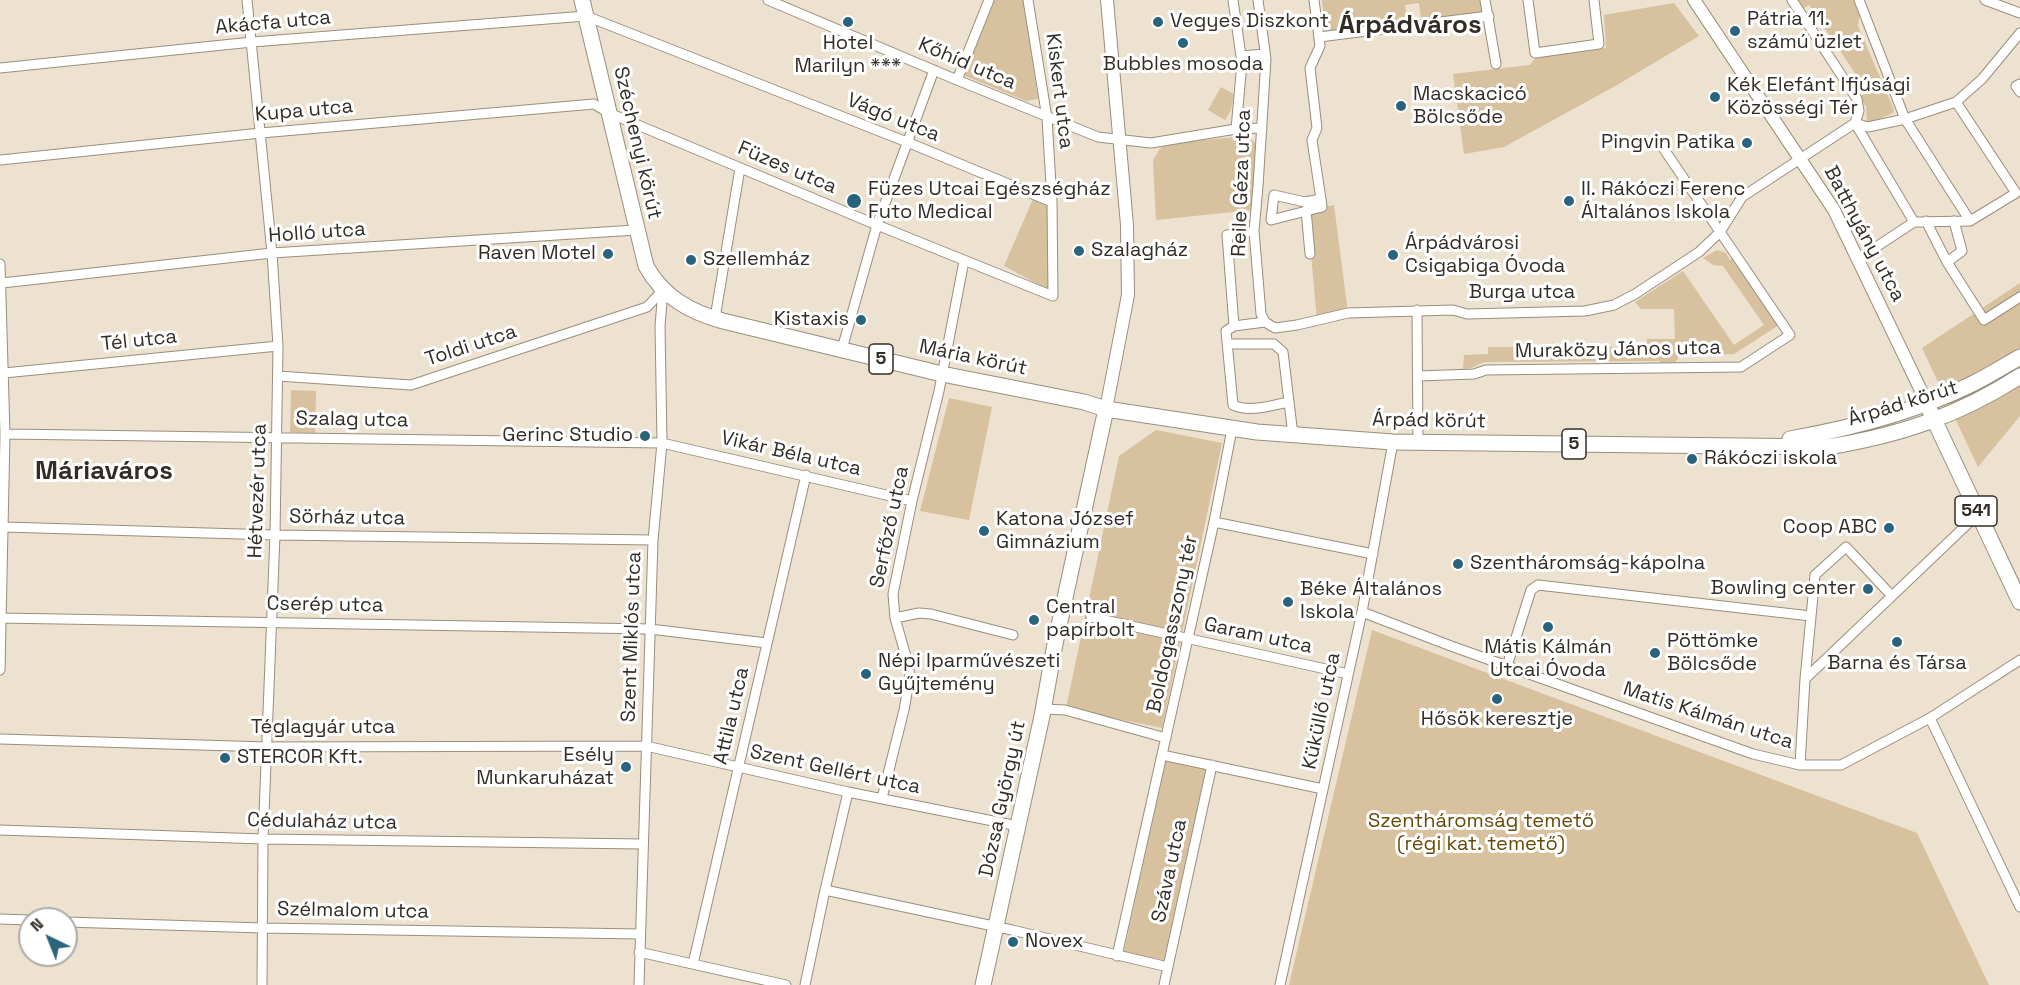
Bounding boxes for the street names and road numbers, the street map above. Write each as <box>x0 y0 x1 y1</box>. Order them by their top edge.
street label: Akácfa utca <box>214 6 332 40</box>
street label: Kiskert utca <box>1040 32 1078 150</box>
street label: Kőhíd utca <box>915 33 1019 95</box>
street label: Széchenyi körút <box>608 64 666 222</box>
street label: Vágó utca <box>843 89 943 147</box>
street label: Kupa utca <box>254 95 354 127</box>
street label: Reile Géza utca <box>1227 109 1257 257</box>
street label: Füzes utca <box>734 136 840 200</box>
street label: Batthyány utca <box>1818 162 1910 306</box>
street label: Holló utca <box>268 218 366 248</box>
street label: Burga utca <box>1469 281 1575 305</box>
street label: Toldi utca <box>422 320 520 372</box>
street label: Tél utca <box>100 325 178 357</box>
street label: Mária körút <box>917 335 1029 381</box>
street label: Muraközy János utca <box>1515 336 1721 364</box>
road number: 5 <box>869 344 893 374</box>
street label: Árpád körút <box>1845 376 1961 432</box>
street label: Szalag utca <box>295 407 409 433</box>
street label: Árpád körút <box>1372 408 1486 434</box>
street label: Hétvezér utca <box>244 423 272 559</box>
street label: Vikár Béla utca <box>719 426 863 482</box>
road number: 5 <box>1562 429 1586 459</box>
street label: Serfőző utca <box>865 464 915 590</box>
road number: 541 <box>1955 496 1997 526</box>
street label: Sörház utca <box>289 505 405 531</box>
street label: Boldogasszony tér <box>1142 533 1204 715</box>
street label: Szent Miklós utca <box>617 551 647 723</box>
street label: Cserép utca <box>266 592 384 618</box>
street label: Garam utca <box>1202 613 1314 659</box>
street label: Küküllő utca <box>1298 650 1346 772</box>
street label: Attila utca <box>709 665 755 767</box>
street label: Matis Kálmán utca <box>1620 677 1796 755</box>
street label: Téglagyár utca <box>251 716 395 740</box>
street label: Dózsa György út <box>975 719 1031 879</box>
street label: Szent Gellért utca <box>748 740 922 800</box>
street label: Cédulaház utca <box>247 809 397 835</box>
street label: Száva utca <box>1147 817 1193 925</box>
street label: Szélmalom utca <box>277 898 429 924</box>

